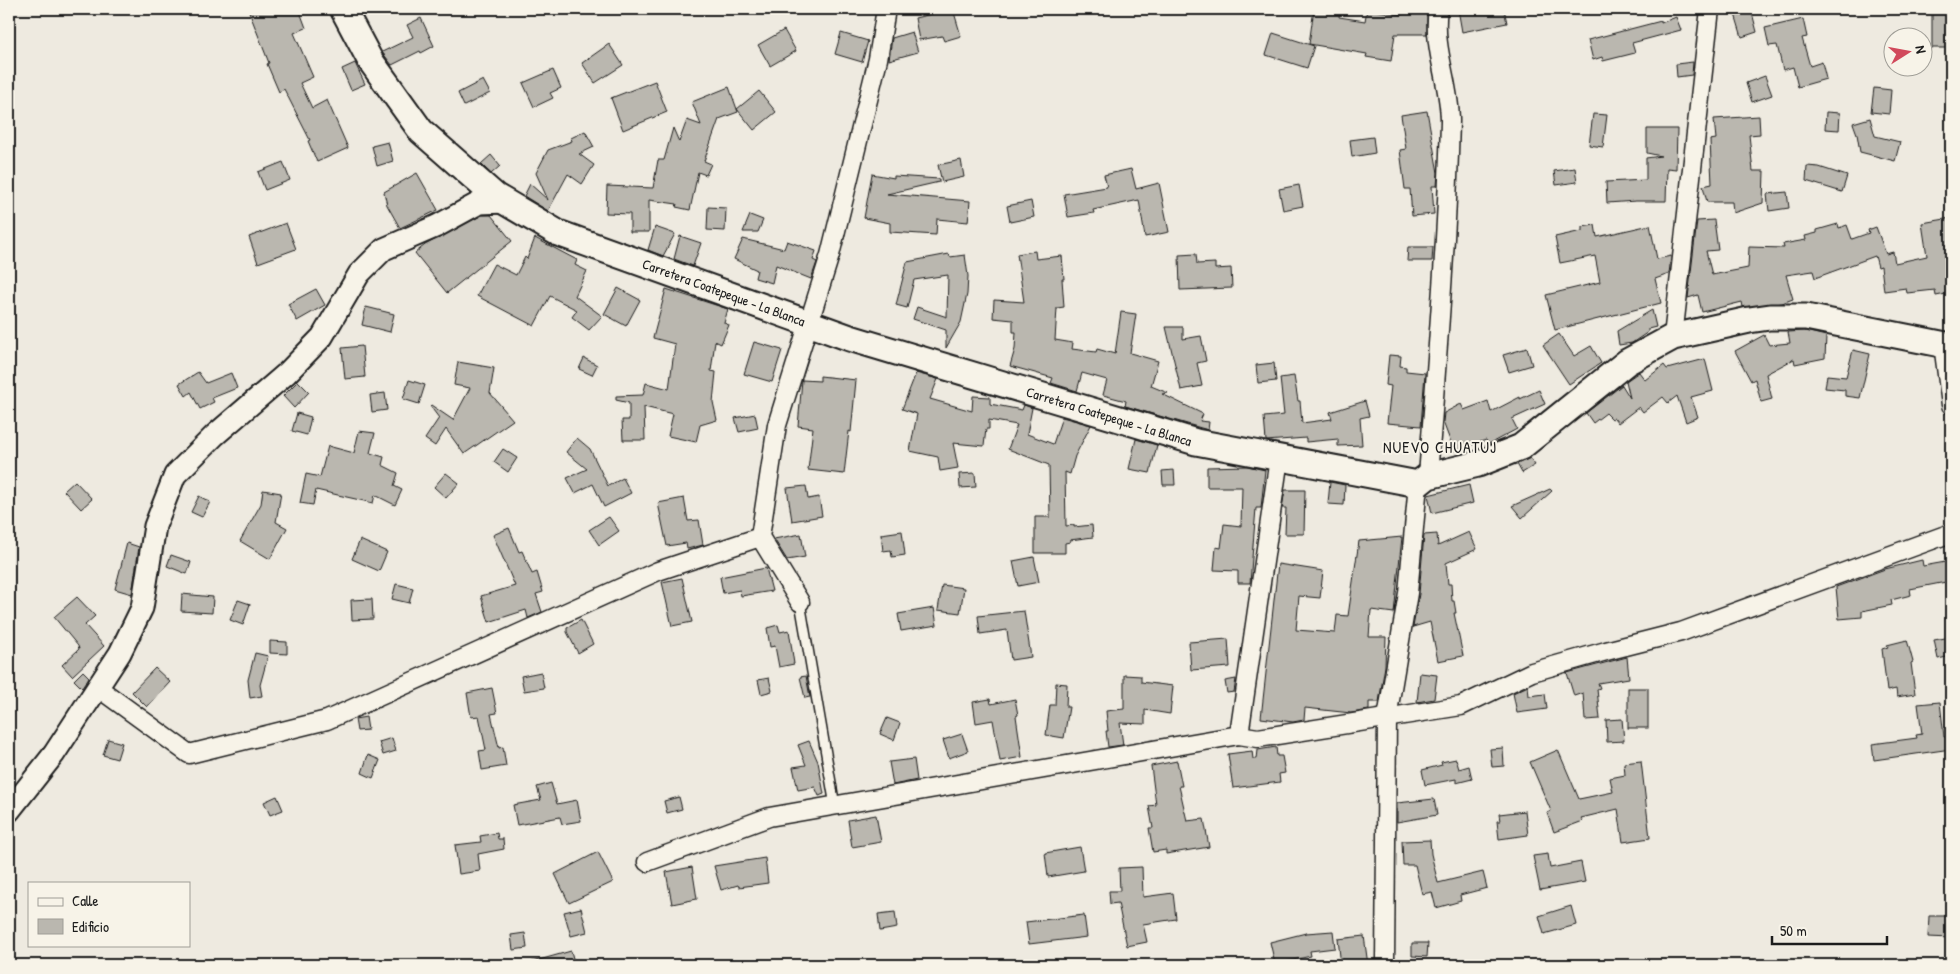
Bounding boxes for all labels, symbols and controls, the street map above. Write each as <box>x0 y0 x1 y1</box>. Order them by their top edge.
north arrow <box>1882 28 1932 78</box>
text: N <box>1911 44 1931 55</box>
street label: Carretera Coatepeque - La Blanca <box>640 254 809 331</box>
street label: Carretera Coatepeque - La Blanca <box>1024 382 1194 451</box>
district label: NUEVO CHUATUJ <box>1383 436 1497 458</box>
legend <box>28 882 190 946</box>
text: Calle <box>72 890 99 911</box>
scale bar <box>1772 914 1888 946</box>
text: Edificio <box>72 916 109 937</box>
text: 50 m <box>1780 920 1807 941</box>

